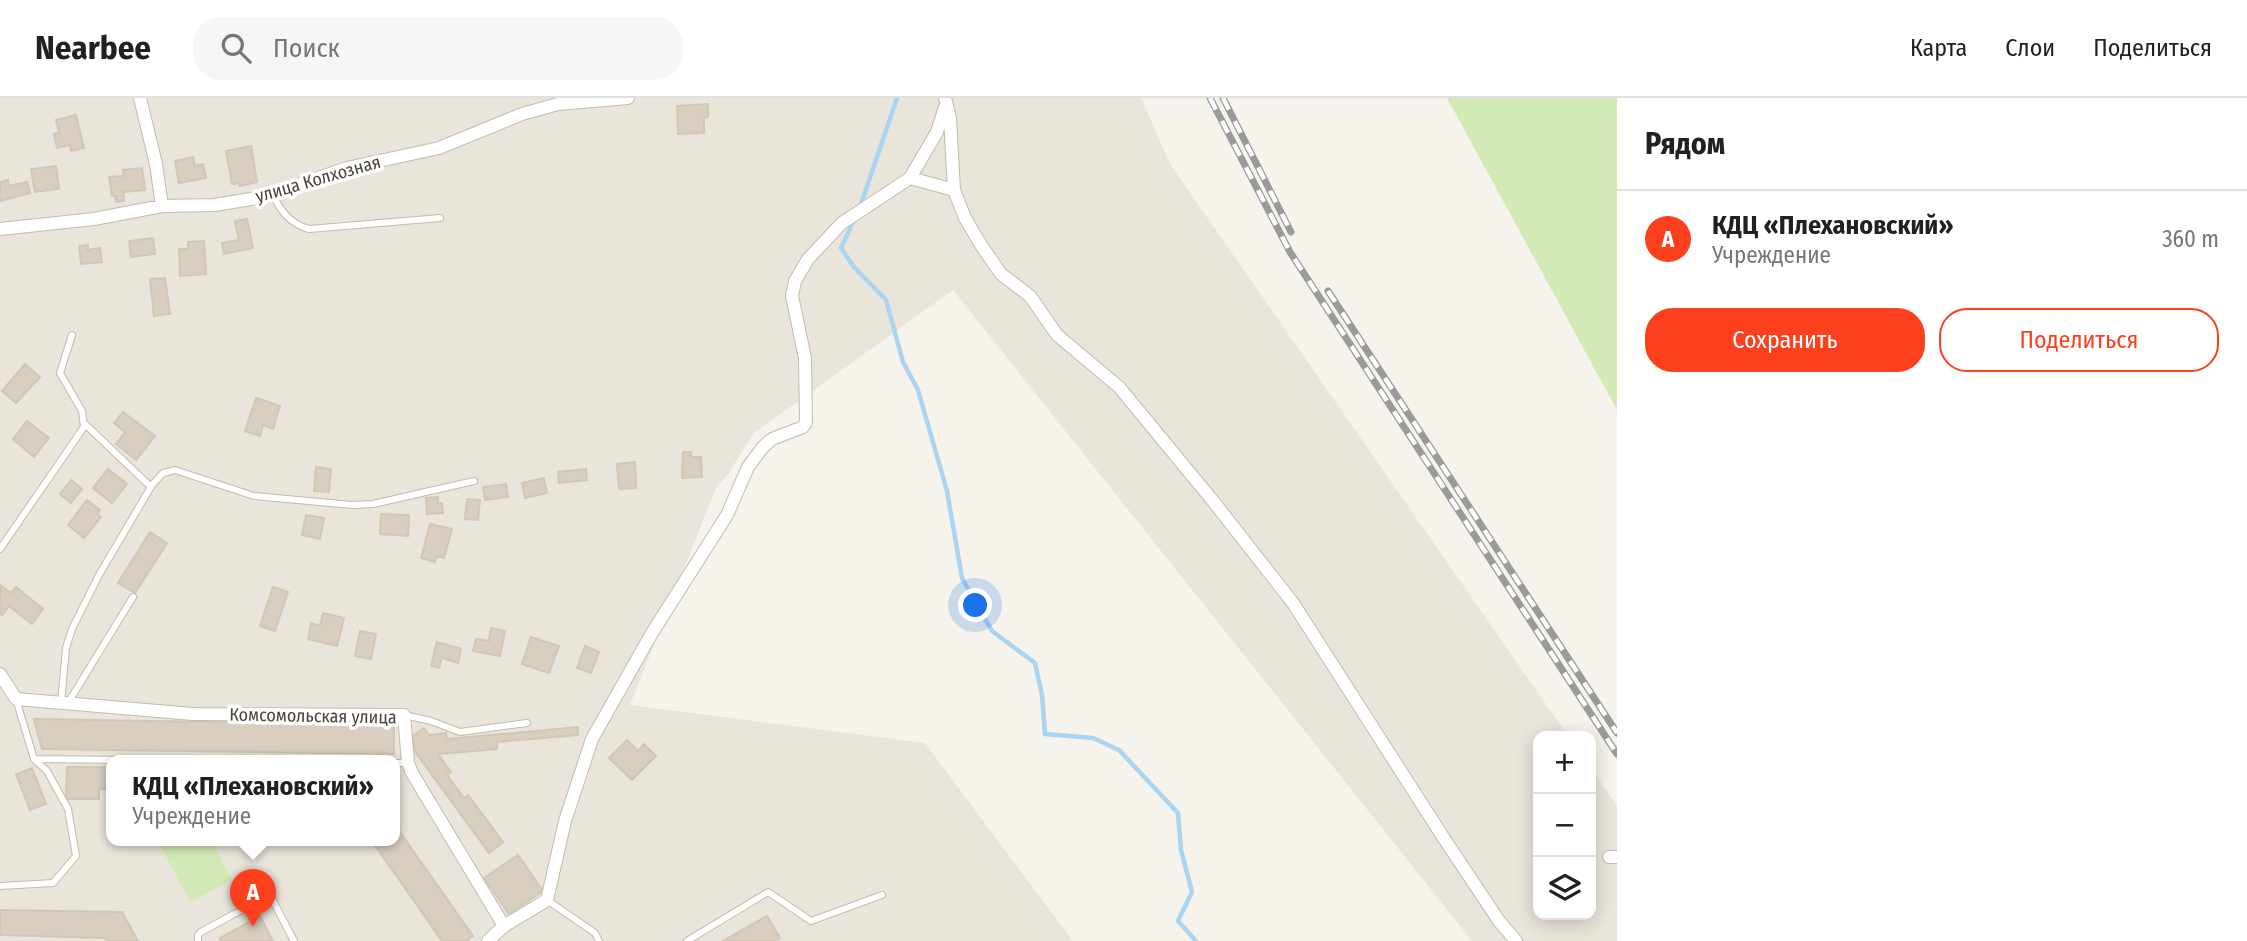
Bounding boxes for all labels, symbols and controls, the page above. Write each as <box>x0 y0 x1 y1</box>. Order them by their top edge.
search box <box>193 17 683 80</box>
text: Nearbee <box>35 28 151 68</box>
icon: search <box>217 29 255 67</box>
text: Поиск <box>273 33 340 64</box>
text: Карта <box>1910 34 1967 62</box>
text: Слои <box>2005 34 2055 62</box>
text: Поделиться <box>2093 34 2212 62</box>
text: Рядом <box>1645 126 1725 162</box>
street label: улица Колхозная <box>253 151 383 207</box>
text: КДЦ «Плехановский» <box>1712 210 1954 241</box>
text: A <box>1662 225 1674 253</box>
text: 360 m <box>2162 225 2219 253</box>
text: Учреждение <box>1712 241 1831 269</box>
button: Сохранить <box>1645 308 1925 372</box>
button: Поделиться <box>1939 308 2219 372</box>
your location <box>958 588 992 622</box>
street label: Комсомольская улица <box>229 704 397 728</box>
map controls <box>1533 731 1596 920</box>
button: + <box>1533 731 1596 794</box>
popup <box>106 755 400 846</box>
text: КДЦ «Плехановский» <box>132 771 374 802</box>
button: − <box>1533 794 1596 857</box>
text: Учреждение <box>132 802 251 830</box>
button: layers <box>1533 857 1596 920</box>
pin: A <box>230 869 276 927</box>

